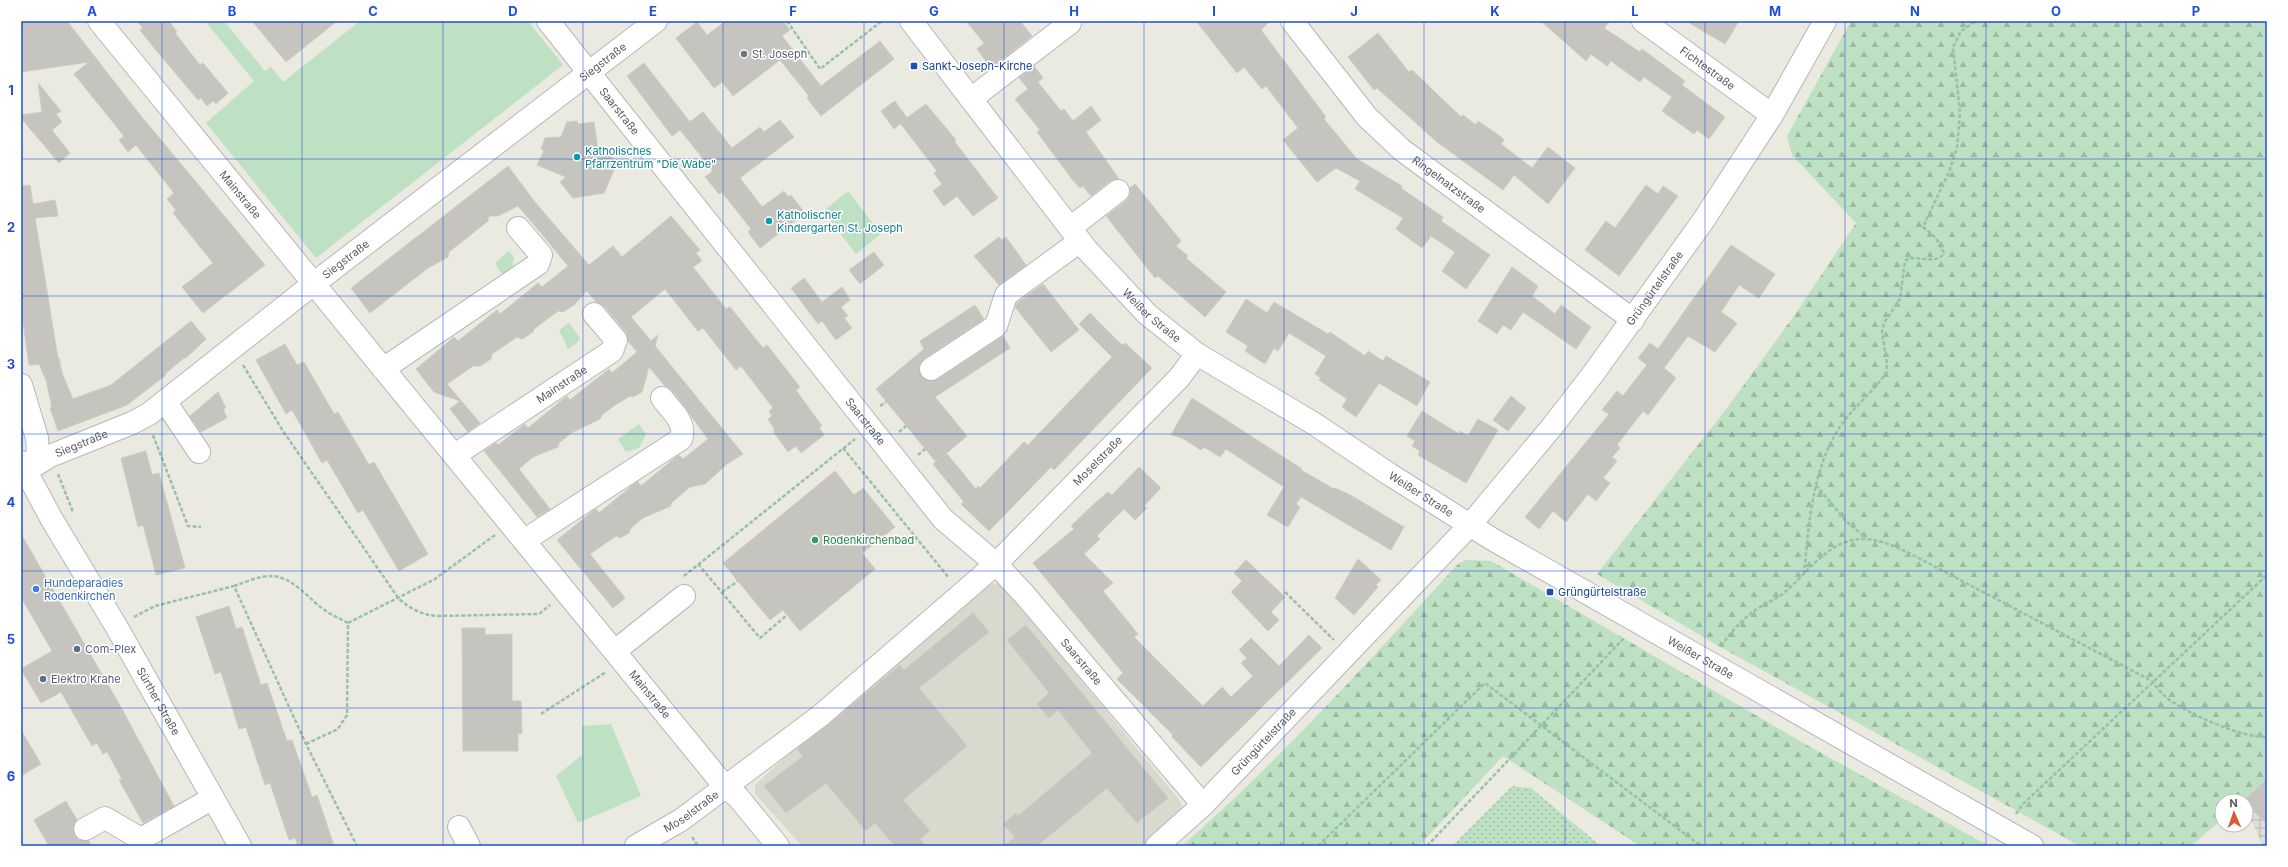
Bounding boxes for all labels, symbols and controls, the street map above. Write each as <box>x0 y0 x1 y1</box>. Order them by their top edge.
text: A <box>87 3 97 19</box>
text: B <box>228 3 237 19</box>
text: C <box>368 3 378 19</box>
text: D <box>508 3 518 19</box>
text: E <box>649 3 657 19</box>
text: F <box>789 3 797 19</box>
text: G <box>929 3 939 19</box>
text: H <box>1069 3 1079 19</box>
text: I <box>1212 3 1216 19</box>
text: J <box>1350 3 1358 19</box>
text: K <box>1490 3 1500 19</box>
text: L <box>1631 3 1639 19</box>
text: M <box>1769 3 1781 19</box>
text: N <box>1910 3 1920 19</box>
text: O <box>2051 3 2061 19</box>
text: P <box>2192 3 2200 19</box>
street label: Siegstraße <box>576 39 629 85</box>
street label: Fichtestraße <box>1677 43 1738 93</box>
place label: St. Joseph <box>752 47 807 61</box>
marker: St. Joseph <box>739 49 749 59</box>
place label: Sankt-Joseph-Kirche <box>922 59 1033 73</box>
marker: Sankt-Joseph-Kirche <box>909 61 919 71</box>
text: 1 <box>8 82 14 98</box>
street label: Saarstraße <box>596 85 643 138</box>
place label: Katholisches Pfarrzentrum "Die Wabe" <box>585 144 716 171</box>
marker: Katholisches Pfarrzentrum "Die Wabe" <box>572 152 582 162</box>
street label: Ringelnatzstraße <box>1409 153 1488 216</box>
street label: Mainstraße <box>217 168 264 222</box>
place label: Katholischer Kindergarten St. Joseph <box>777 208 903 235</box>
marker: Katholischer Kindergarten St. Joseph <box>764 216 774 226</box>
text: 2 <box>7 219 15 235</box>
street label: Siegstraße <box>319 237 372 282</box>
street label: Grüngürtelstraße <box>1623 248 1686 328</box>
street label: Weißer Straße <box>1120 285 1184 345</box>
text: 3 <box>7 356 15 372</box>
street label: Mainstraße <box>534 362 590 406</box>
street label: Saarstraße <box>842 395 889 448</box>
street label: Siegstraße <box>53 426 110 460</box>
street label: Moselstraße <box>1070 433 1125 489</box>
street label: Weißer Straße <box>1386 469 1456 520</box>
text: 4 <box>7 494 16 510</box>
place label: Rodenkirchenbad <box>823 533 914 547</box>
marker: Rodenkirchenbad <box>810 535 820 545</box>
place label: Hundeparadies Rodenkirchen <box>44 576 123 603</box>
marker: Hundeparadies Rodenkirchen <box>31 584 41 594</box>
place label: Grüngürtelstraße <box>1558 585 1646 599</box>
marker: Grüngürtelstraße <box>1545 587 1555 597</box>
text: 5 <box>7 631 15 647</box>
street label: Weißer Straße <box>1665 633 1736 682</box>
street label: Saarstraße <box>1058 636 1105 688</box>
place label: Com-Plex <box>85 642 136 656</box>
marker: Com-Plex <box>72 644 82 654</box>
street label: Sürther Straße <box>134 665 183 738</box>
street label: Mainstraße <box>626 667 674 721</box>
place label: Elektro Krahe <box>51 672 121 686</box>
marker: Elektro Krahe <box>38 674 48 684</box>
street label: Grüngürtelstraße <box>1228 705 1299 779</box>
text: 6 <box>7 768 15 784</box>
street label: Moselstraße <box>661 787 721 836</box>
north arrow <box>2214 793 2254 833</box>
text: N <box>2229 796 2238 810</box>

